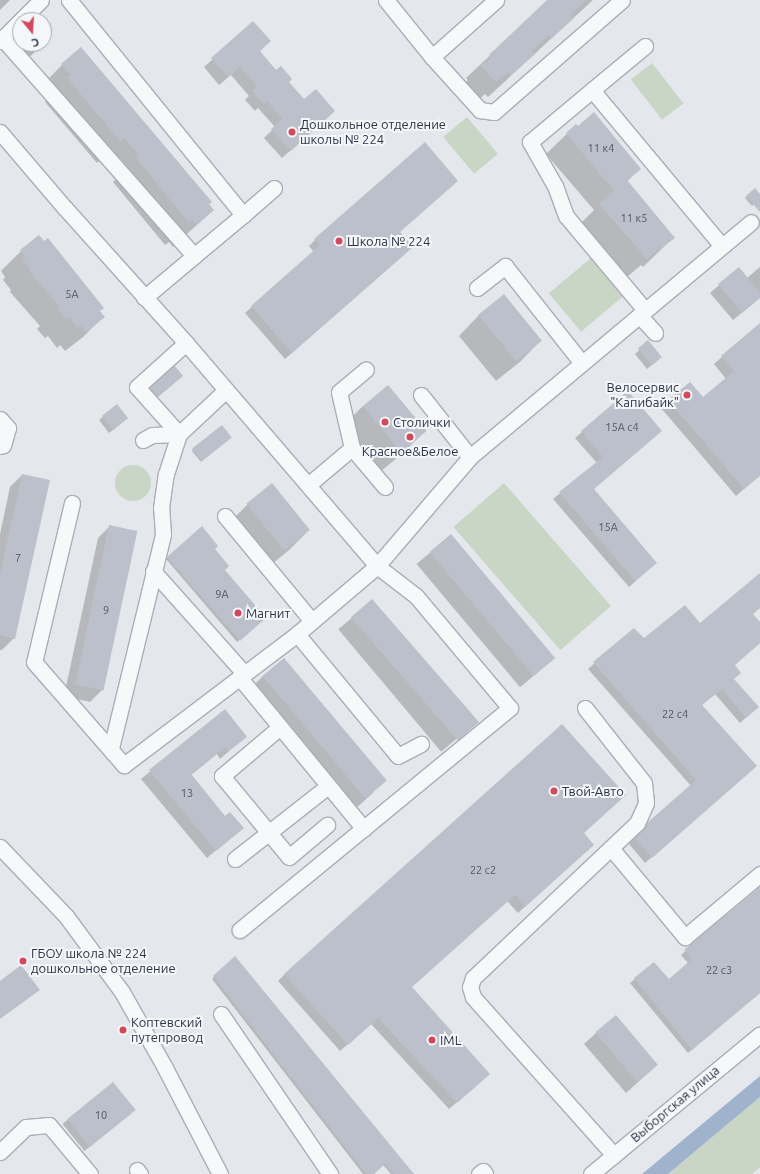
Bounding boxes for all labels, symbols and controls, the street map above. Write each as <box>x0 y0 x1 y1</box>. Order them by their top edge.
north arrow <box>12 12 52 52</box>
text: С <box>30 36 41 49</box>
place label: Дошкольное отделение школы № 224 <box>300 117 446 148</box>
marker: Дошкольное отделение школы № 224 <box>287 127 297 137</box>
house number: 11 к4 <box>588 141 614 155</box>
house number: 11 к5 <box>621 211 647 225</box>
place label: Школа № 224 <box>347 233 430 249</box>
marker: Школа № 224 <box>334 236 344 246</box>
house number: 5А <box>65 287 79 301</box>
place label: Велосервис "Капибайк" <box>607 380 679 411</box>
marker: Велосервис "Капибайк" <box>682 390 692 400</box>
place label: Столички <box>393 414 451 430</box>
marker: Столички <box>380 417 390 427</box>
house number: 15А с4 <box>605 420 639 434</box>
marker: Красное&Белое <box>405 432 415 442</box>
place label: Красное&Белое <box>362 443 458 459</box>
house number: 15А <box>598 520 618 534</box>
house number: 7 <box>15 551 21 565</box>
house number: 9А <box>215 587 229 601</box>
house number: 9 <box>103 603 109 617</box>
place label: Магнит <box>246 605 290 621</box>
marker: Магнит <box>233 608 243 618</box>
house number: 22 с4 <box>662 707 688 721</box>
place label: Твой-Авто <box>562 783 624 799</box>
house number: 13 <box>181 786 193 800</box>
marker: Твой-Авто <box>549 786 559 796</box>
house number: 22 с2 <box>470 863 496 877</box>
place label: ГБОУ школа № 224 дошкольное отделение <box>31 946 176 977</box>
marker: ГБОУ школа № 224 дошкольное отделение <box>18 956 28 966</box>
house number: 22 с3 <box>706 963 732 977</box>
place label: Коптевский путепровод <box>131 1015 203 1046</box>
marker: Коптевский путепровод <box>118 1025 128 1035</box>
place label: IML <box>440 1032 461 1048</box>
marker: IML <box>427 1035 437 1045</box>
street label: Выборгская улица <box>627 1062 723 1146</box>
house number: 10 <box>95 1108 107 1122</box>

